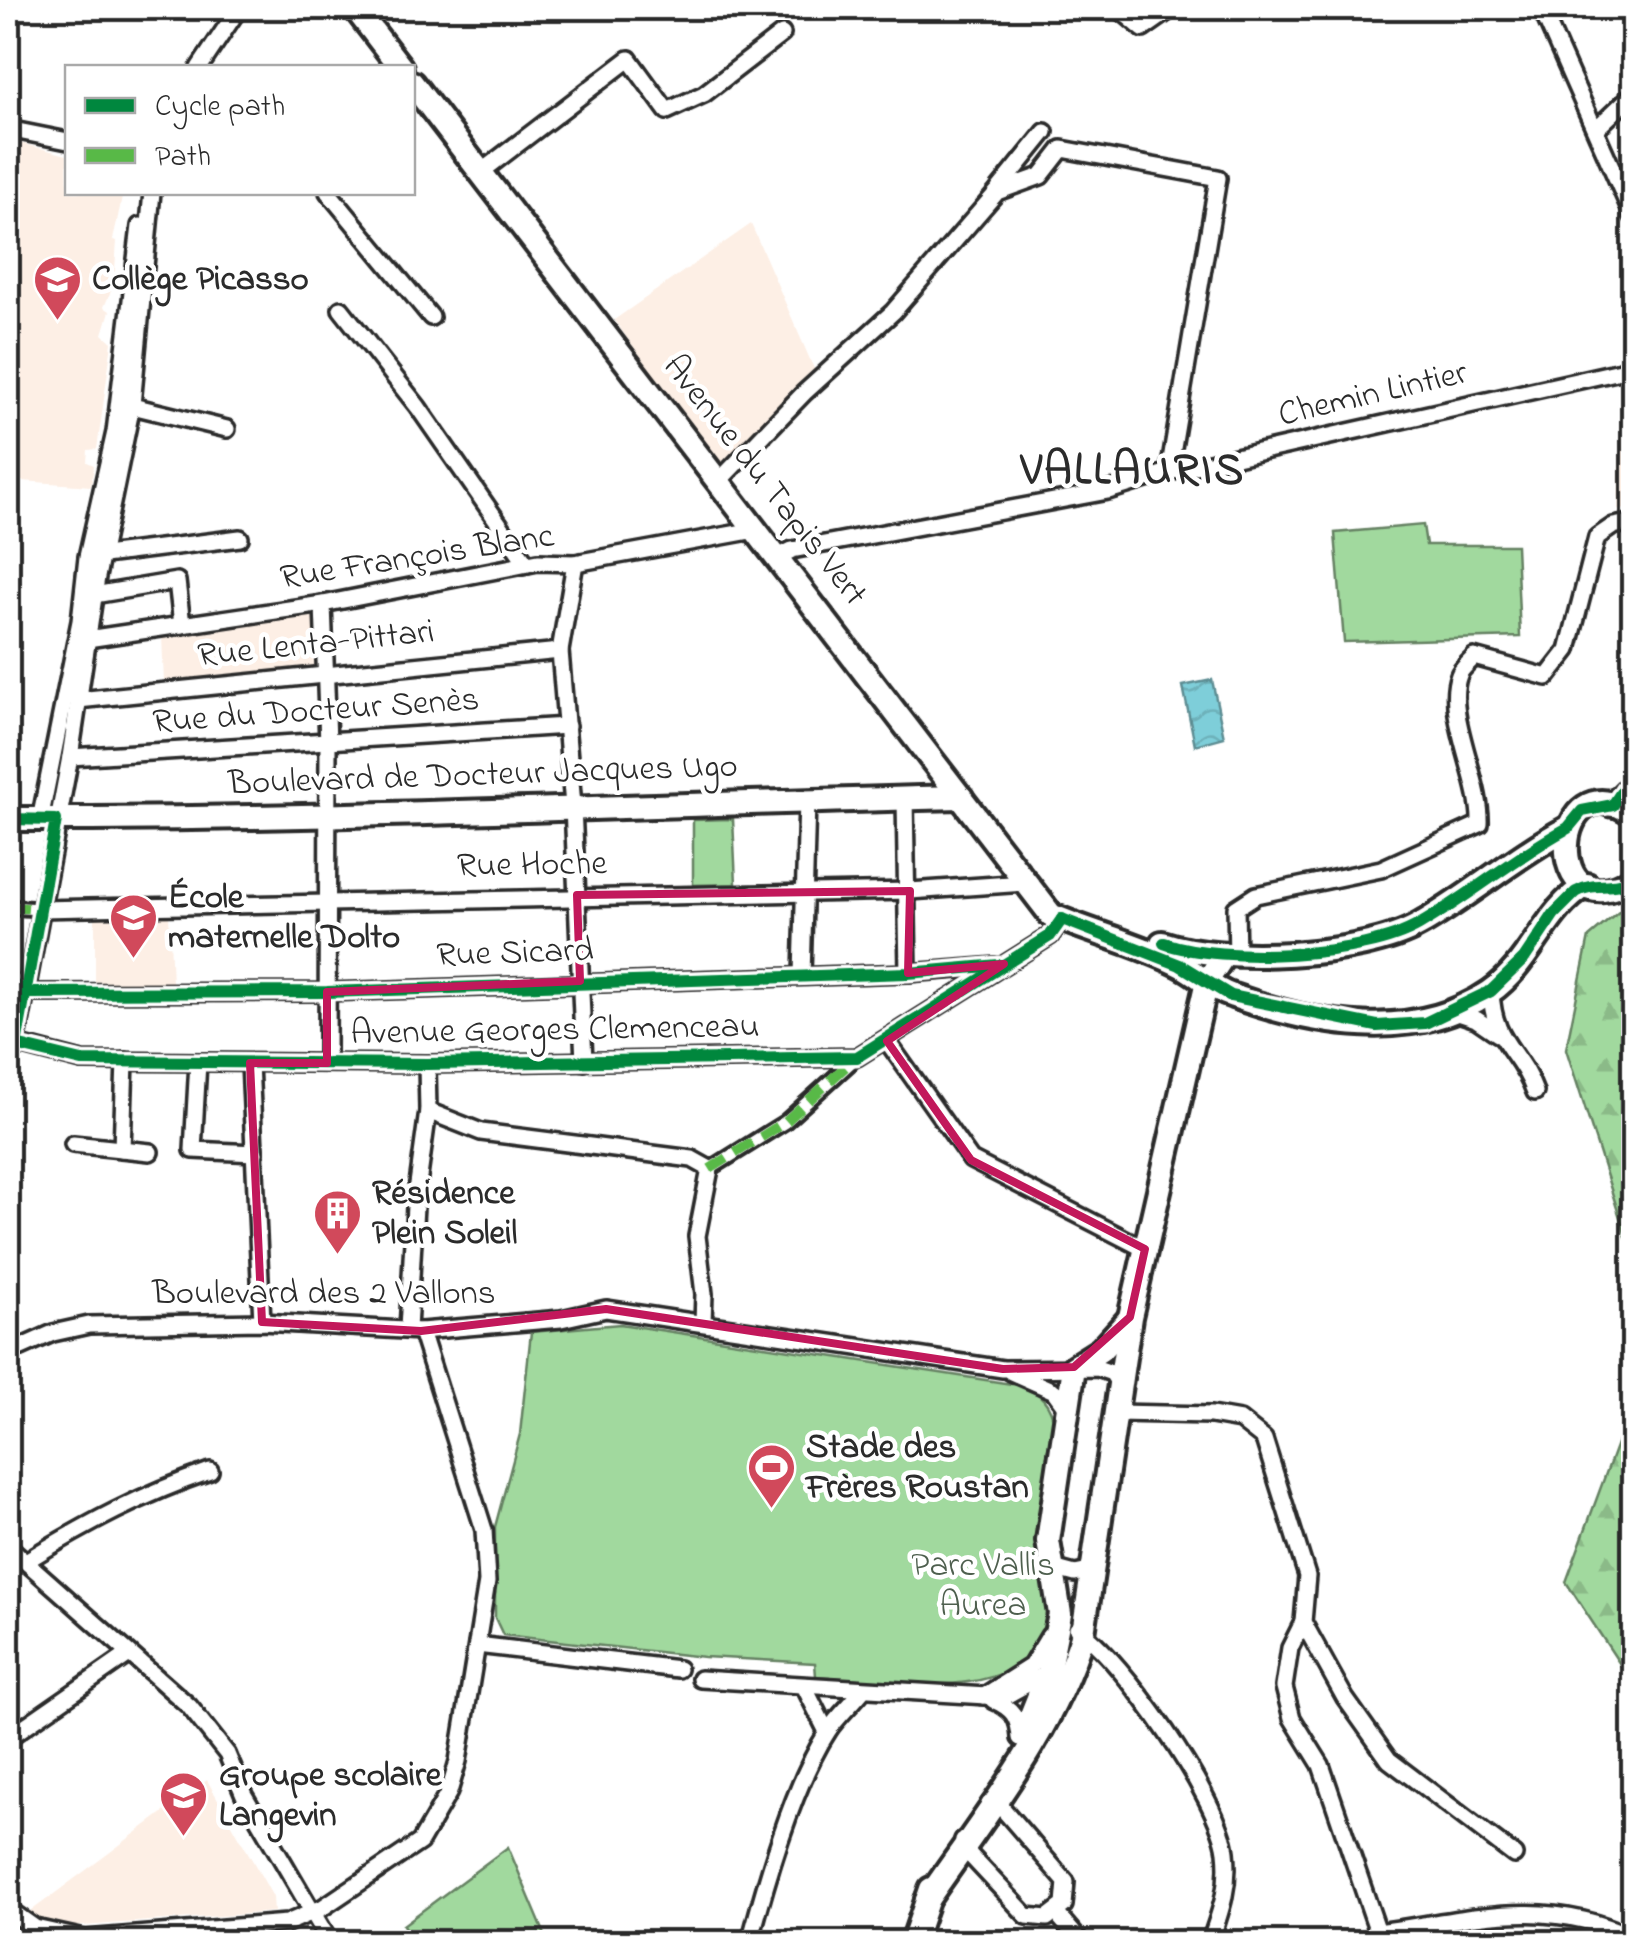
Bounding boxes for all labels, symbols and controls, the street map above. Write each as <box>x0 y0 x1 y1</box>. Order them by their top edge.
legend <box>65 65 415 195</box>
text: Cycle path <box>155 86 285 130</box>
text: Path <box>155 136 211 180</box>
school or university icon: Collège Picasso <box>31 254 83 322</box>
place label: Collège Picasso <box>92 255 309 307</box>
street label: Avenue du Tapis Vert <box>649 344 879 618</box>
street label: Chemin Lintier <box>1274 349 1472 441</box>
district label: VALLAURIS <box>1019 439 1246 505</box>
street label: Rue François Blanc <box>277 511 558 605</box>
street label: Rue Lenta-Pittari <box>195 607 437 683</box>
street label: Rue du Docteur Senès <box>151 675 481 749</box>
street label: Boulevard de Docteur Jacques Ugo <box>226 742 739 810</box>
street label: Rue Hoche <box>457 839 608 893</box>
place label: École maternelle Dolto <box>168 873 400 964</box>
school or university icon: École maternelle Dolto <box>107 892 159 960</box>
street label: Rue Sicard <box>435 926 595 982</box>
street label: Avenue Georges Clemenceau <box>350 1002 760 1060</box>
place label: Résidence Plein Soleil <box>372 1169 518 1260</box>
building icon: Résidence Plein Soleil <box>311 1188 363 1256</box>
street label: Boulevard des 2 Vallons <box>151 1269 496 1320</box>
place label: Stade des Frères Roustan <box>804 1423 1029 1514</box>
sports icon: Stade des Frères Roustan <box>745 1442 797 1510</box>
park label: Parc Vallis Aurea <box>911 1541 1055 1632</box>
place label: Groupe scolaire Langevin <box>219 1751 443 1843</box>
school or university icon: Groupe scolaire Langevin <box>158 1770 210 1838</box>

